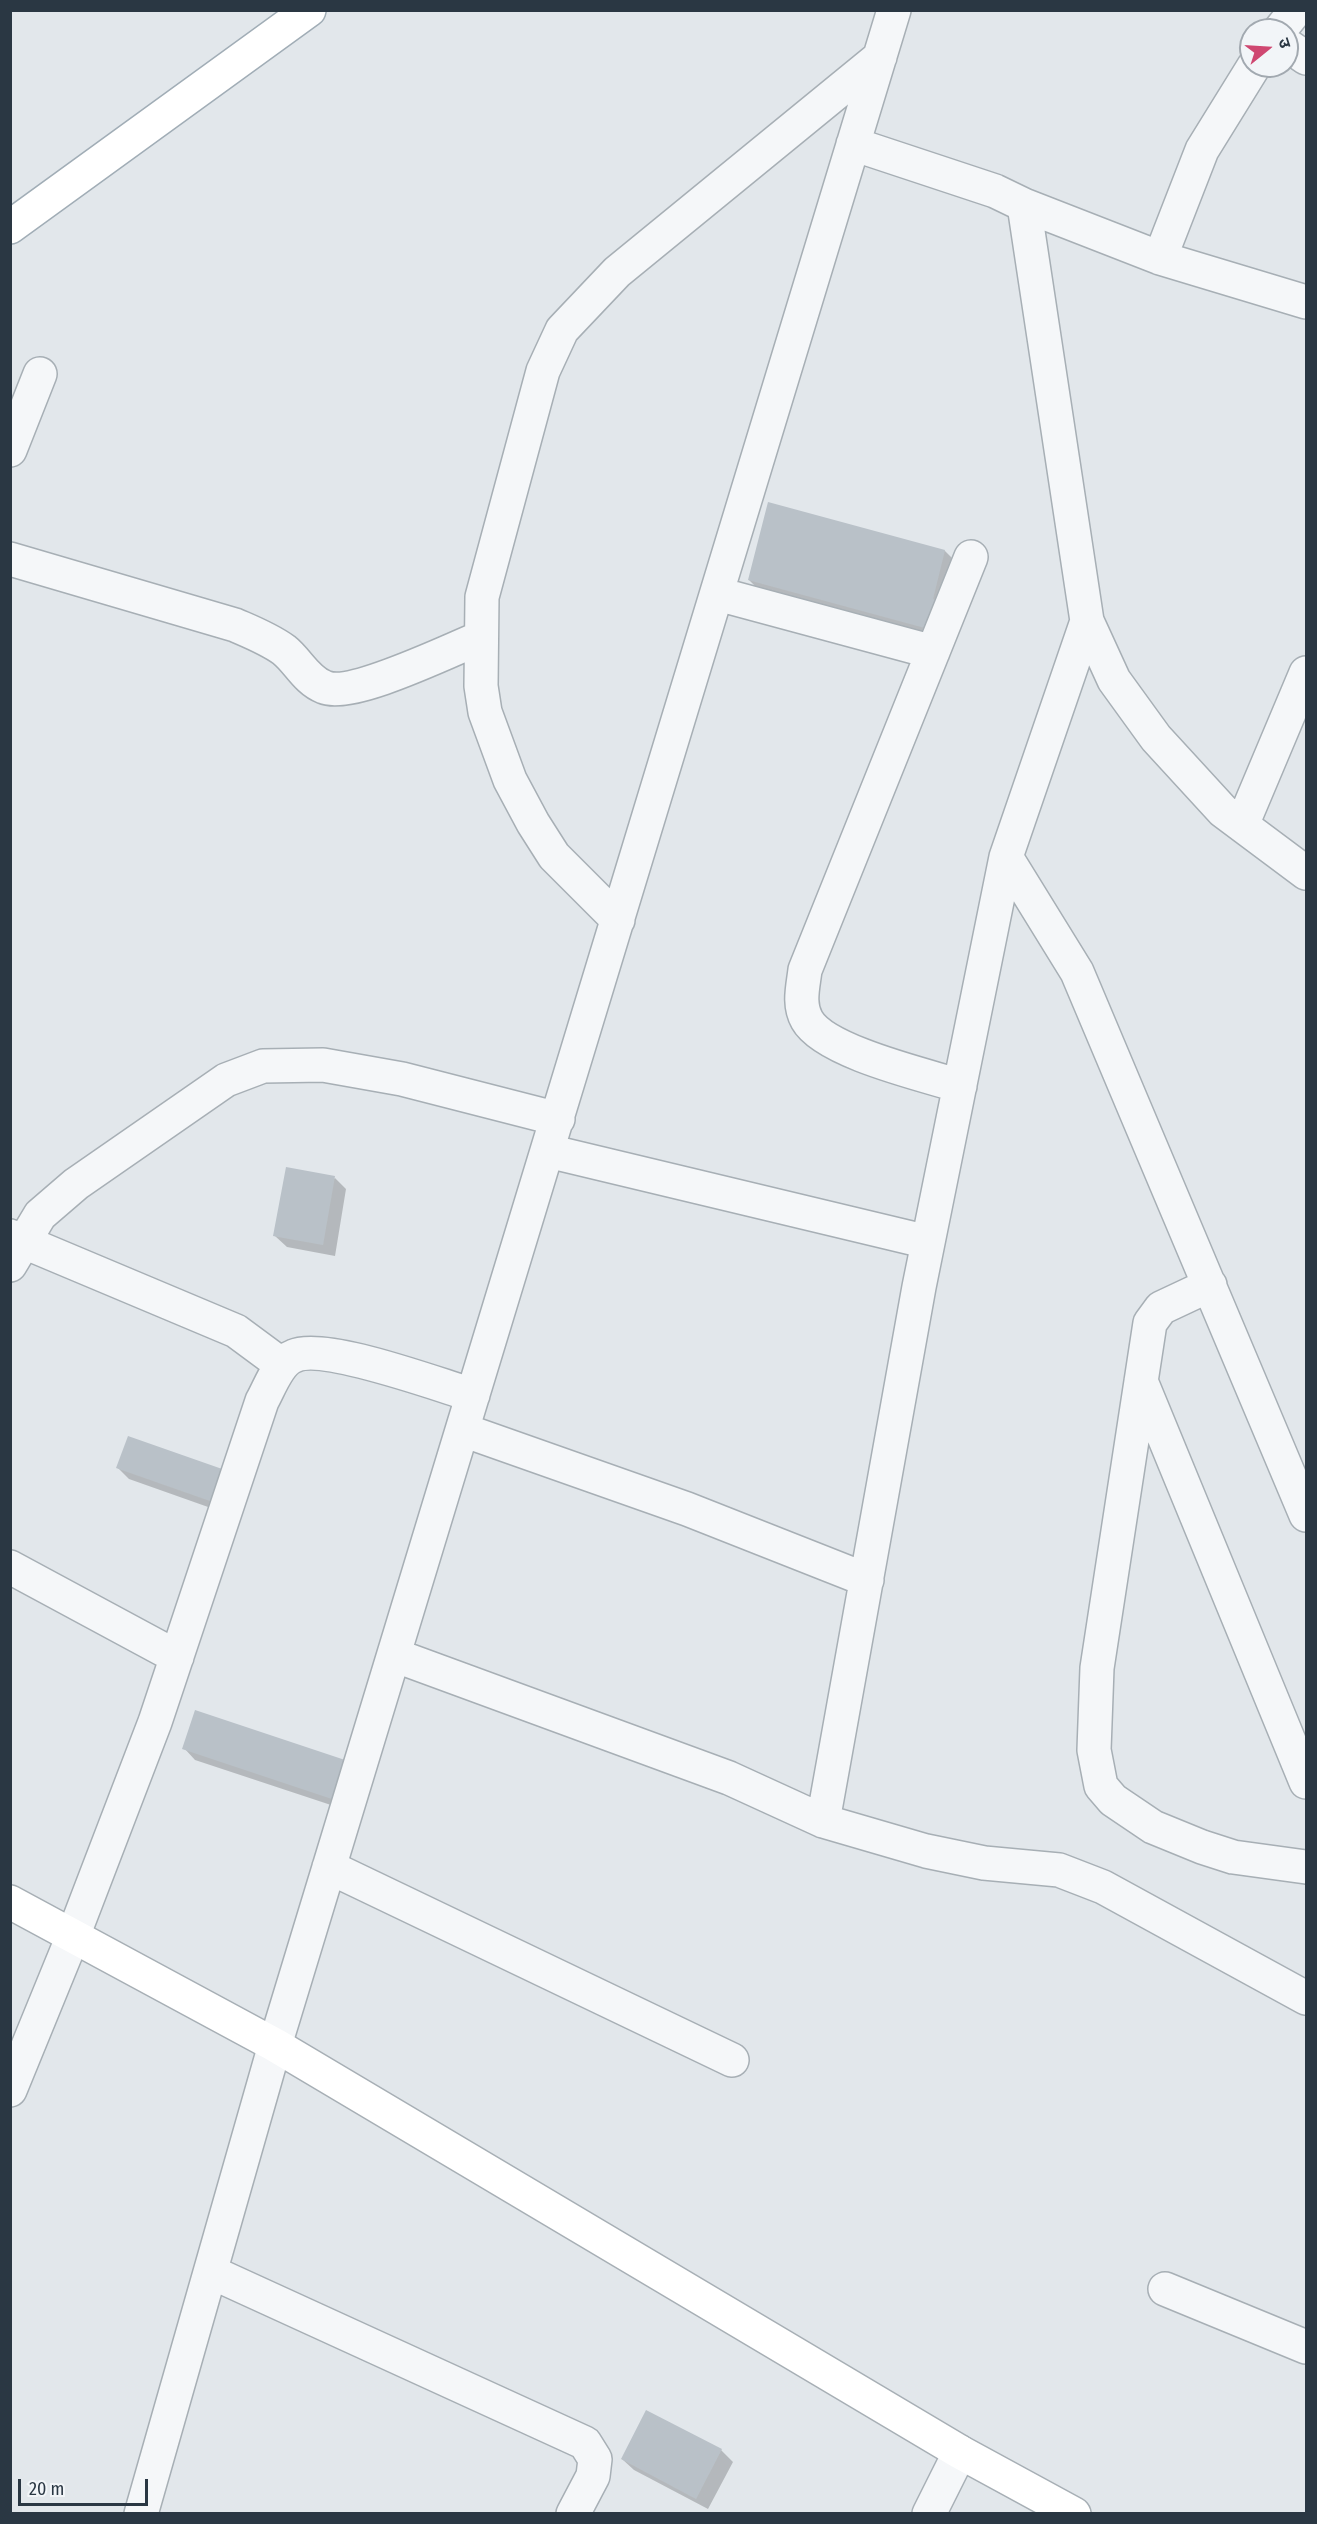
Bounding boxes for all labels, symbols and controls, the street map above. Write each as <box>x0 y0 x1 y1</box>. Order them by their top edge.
north arrow <box>1239 18 1299 78</box>
text: उ <box>1274 36 1295 50</box>
scale bar <box>21 2467 152 2505</box>
text: 20 m <box>29 2478 64 2500</box>

